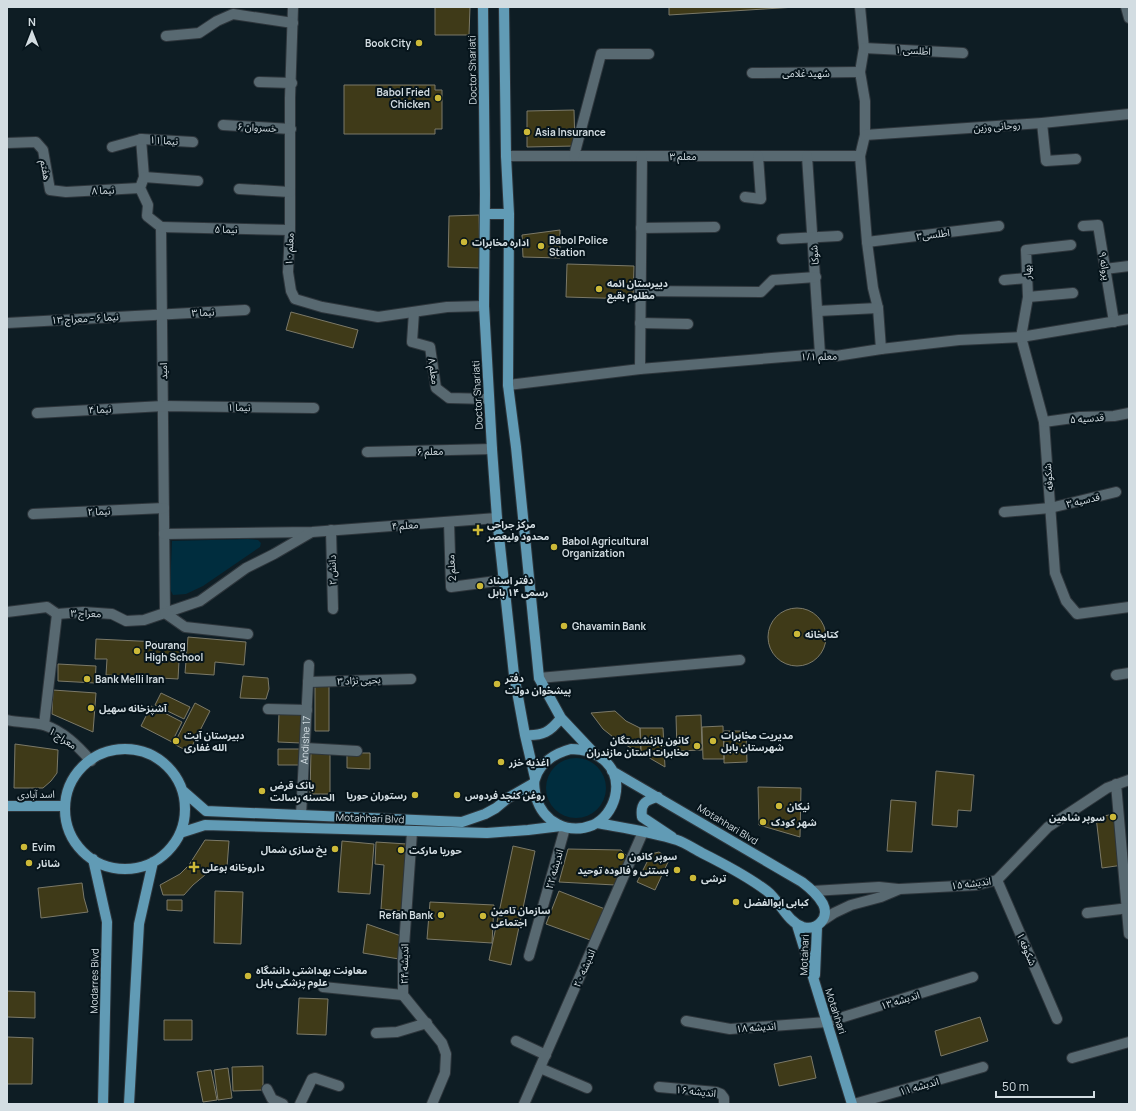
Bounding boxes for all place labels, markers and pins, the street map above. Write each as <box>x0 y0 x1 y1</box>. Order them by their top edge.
place label: Book City <box>365 36 411 50</box>
marker: Book City <box>414 38 424 48</box>
place label: Babol Fried Chicken <box>377 85 430 111</box>
marker: Babol Fried Chicken <box>433 93 443 103</box>
place label: Asia Insurance <box>535 125 606 139</box>
marker: Asia Insurance <box>522 127 532 137</box>
place label: Babol Police Station <box>549 233 608 259</box>
place label: اداره مخابرات <box>472 235 529 249</box>
marker: اداره مخابرات <box>459 237 469 247</box>
marker: Babol Police Station <box>536 241 546 251</box>
place label: دییرستان ائمه مظلوم بقیع <box>607 276 668 304</box>
marker: دییرستان ائمه مظلوم بقیع <box>594 284 604 294</box>
place label: مرکز جراحی محدود ولیعصر <box>486 517 550 543</box>
marker: مرکز جراحی محدود ولیعصر <box>472 524 484 536</box>
place label: Babol Agricultural Organization <box>562 534 649 560</box>
marker: Babol Agricultural Organization <box>549 542 559 552</box>
place label: دفتر اسناد رسمی ۱۴ بابل <box>488 573 548 599</box>
marker: دفتر اسناد رسمی ۱۴ بابل <box>475 581 485 591</box>
place label: Ghavamin Bank <box>572 619 647 633</box>
marker: Ghavamin Bank <box>559 621 569 631</box>
place label: کتابخانه <box>805 627 839 641</box>
marker: کتابخانه <box>792 629 802 639</box>
place label: Pourang High School <box>145 638 203 664</box>
marker: Pourang High School <box>132 646 142 656</box>
place label: دفتر پیشخوان دولت <box>504 671 571 698</box>
place label: Bank Melli Iran <box>95 672 164 686</box>
marker: Bank Melli Iran <box>82 674 92 684</box>
marker: دفتر پیشخوان دولت <box>492 679 502 689</box>
place label: آشپزخانه سهیل <box>99 701 168 716</box>
marker: آشپزخانه سهیل <box>86 703 96 713</box>
place label: دبیرستان آیت الله غفاری <box>184 728 245 754</box>
place label: مدیریت مخابرات شهرستان بابل <box>721 728 793 754</box>
place label: کانون بازنشستگان مخابرات استان مازندران <box>587 733 689 759</box>
marker: دبیرستان آیت الله غفاری <box>171 736 181 746</box>
marker: مدیریت مخابرات شهرستان بابل <box>708 736 718 746</box>
marker: کانون بازنشستگان مخابرات استان مازندران <box>692 741 702 751</box>
place label: اغذیه خزر <box>508 755 549 769</box>
marker: اغذیه خزر <box>496 757 506 767</box>
place label: بانک قرض الحسنه رسالت <box>270 778 335 804</box>
marker: بانک قرض الحسنه رسالت <box>257 786 267 796</box>
place label: رستوران حوریا <box>346 788 407 802</box>
place label: روغن کنجد فردوس <box>465 788 545 802</box>
marker: رستوران حوریا <box>410 790 420 800</box>
marker: روغن کنجد فردوس <box>452 790 462 800</box>
place label: نیکان <box>787 799 810 813</box>
marker: نیکان <box>774 801 784 811</box>
place label: سوپر شاهین <box>1049 810 1105 825</box>
marker: سوپر شاهین <box>1108 812 1118 822</box>
place label: شهر کودک <box>771 815 817 829</box>
marker: شهر کودک <box>758 817 768 827</box>
place label: Evim <box>32 840 55 854</box>
marker: Evim <box>19 842 29 852</box>
place label: یخ سازی شمال <box>261 842 327 858</box>
place label: حوریا مارکت <box>409 843 462 857</box>
marker: یخ سازی شمال <box>330 844 340 854</box>
marker: حوریا مارکت <box>396 845 406 855</box>
place label: سوپر کانون <box>629 849 677 864</box>
marker: سوپر کانون <box>616 851 626 861</box>
place label: شانار <box>36 856 60 870</box>
marker: شانار <box>24 858 34 868</box>
place label: داروخانه بوعلی <box>202 860 265 874</box>
marker: داروخانه بوعلی <box>189 862 199 872</box>
place label: بستنی و فالوده توحید <box>577 863 669 877</box>
marker: بستنی و فالوده توحید <box>672 865 682 875</box>
place label: ترشی <box>701 871 727 885</box>
marker: ترشی <box>688 873 698 883</box>
place label: کبابی ابوالفضل <box>744 895 809 909</box>
marker: کبابی ابوالفضل <box>731 897 741 907</box>
place label: سازمان تامین اجتماعی <box>491 903 551 929</box>
place label: Refah Bank <box>379 908 434 922</box>
marker: Refah Bank <box>436 910 446 920</box>
marker: سازمان تامین اجتماعی <box>478 911 488 921</box>
place label: معاونت بهداشتی دانشگاه علوم پزشکی بابل <box>256 963 367 990</box>
marker: معاونت بهداشتی دانشگاه علوم پزشکی بابل <box>243 971 253 981</box>

